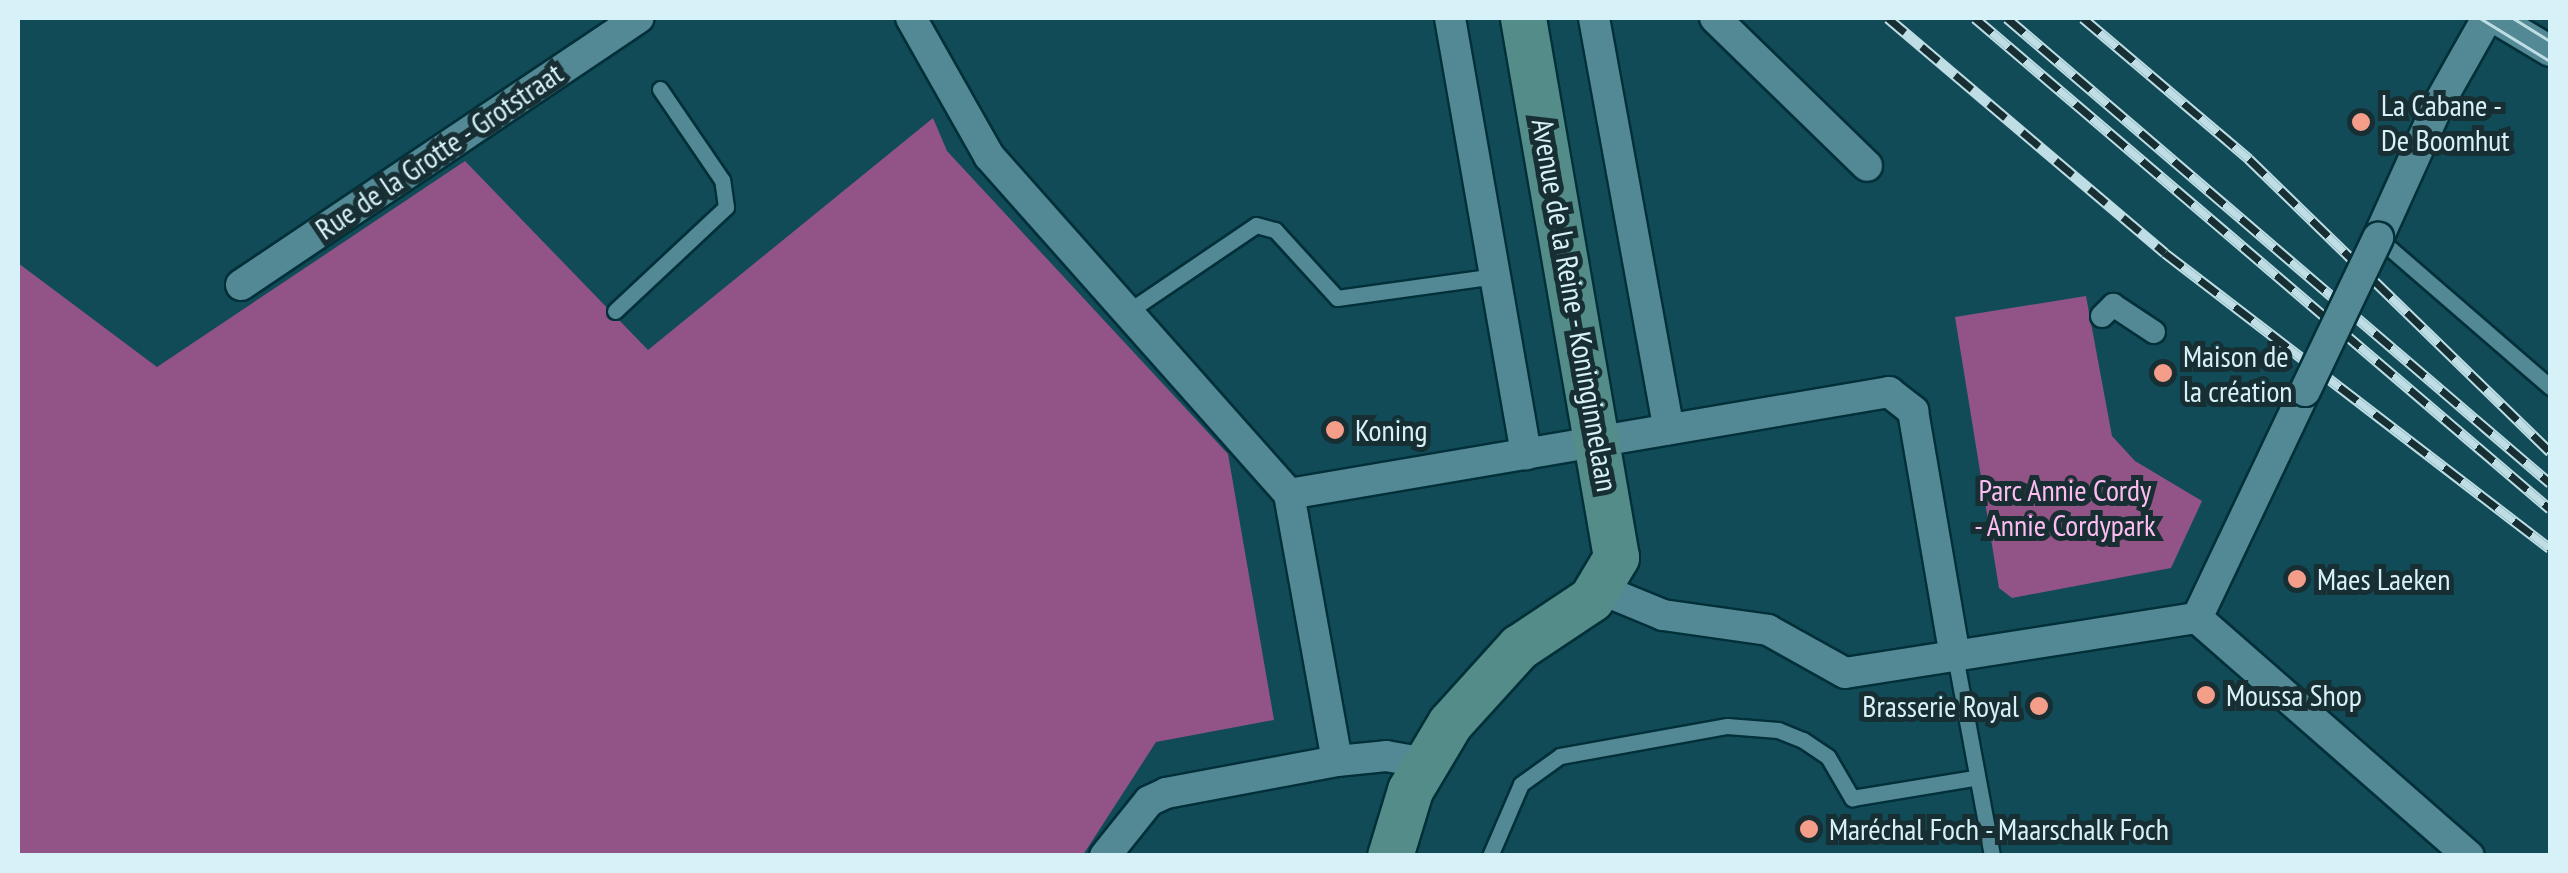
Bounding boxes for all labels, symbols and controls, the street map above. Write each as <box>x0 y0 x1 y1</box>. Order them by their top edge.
street label: Rue de la Grotte - Grotstraat <box>308 54 570 248</box>
place label: La Cabane - De Boomhut <box>2381 87 2510 158</box>
marker: La Cabane - De Boomhut <box>2350 111 2372 133</box>
street label: Avenue de la Reine - Koninginnelaan <box>1524 115 1626 495</box>
place label: Maison de la création <box>2183 338 2293 408</box>
marker: Maison de la création <box>2152 362 2174 384</box>
place label: Koning <box>1355 412 1427 448</box>
marker: Koning <box>1324 419 1346 441</box>
park label: Parc Annie Cordy - Annie Cordypark <box>1973 472 2157 542</box>
place label: Maes Laeken <box>2317 561 2450 597</box>
marker: Maes Laeken <box>2286 568 2308 590</box>
place label: Moussa Shop <box>2226 677 2362 713</box>
marker: Moussa Shop <box>2195 684 2217 706</box>
place label: Brasserie Royal <box>1862 688 2019 724</box>
marker: Brasserie Royal <box>2028 695 2050 717</box>
place label: Maréchal Foch - Maarschalk Foch <box>1829 811 2172 847</box>
marker: Maréchal Foch - Maarschalk Foch <box>1798 818 1820 840</box>

